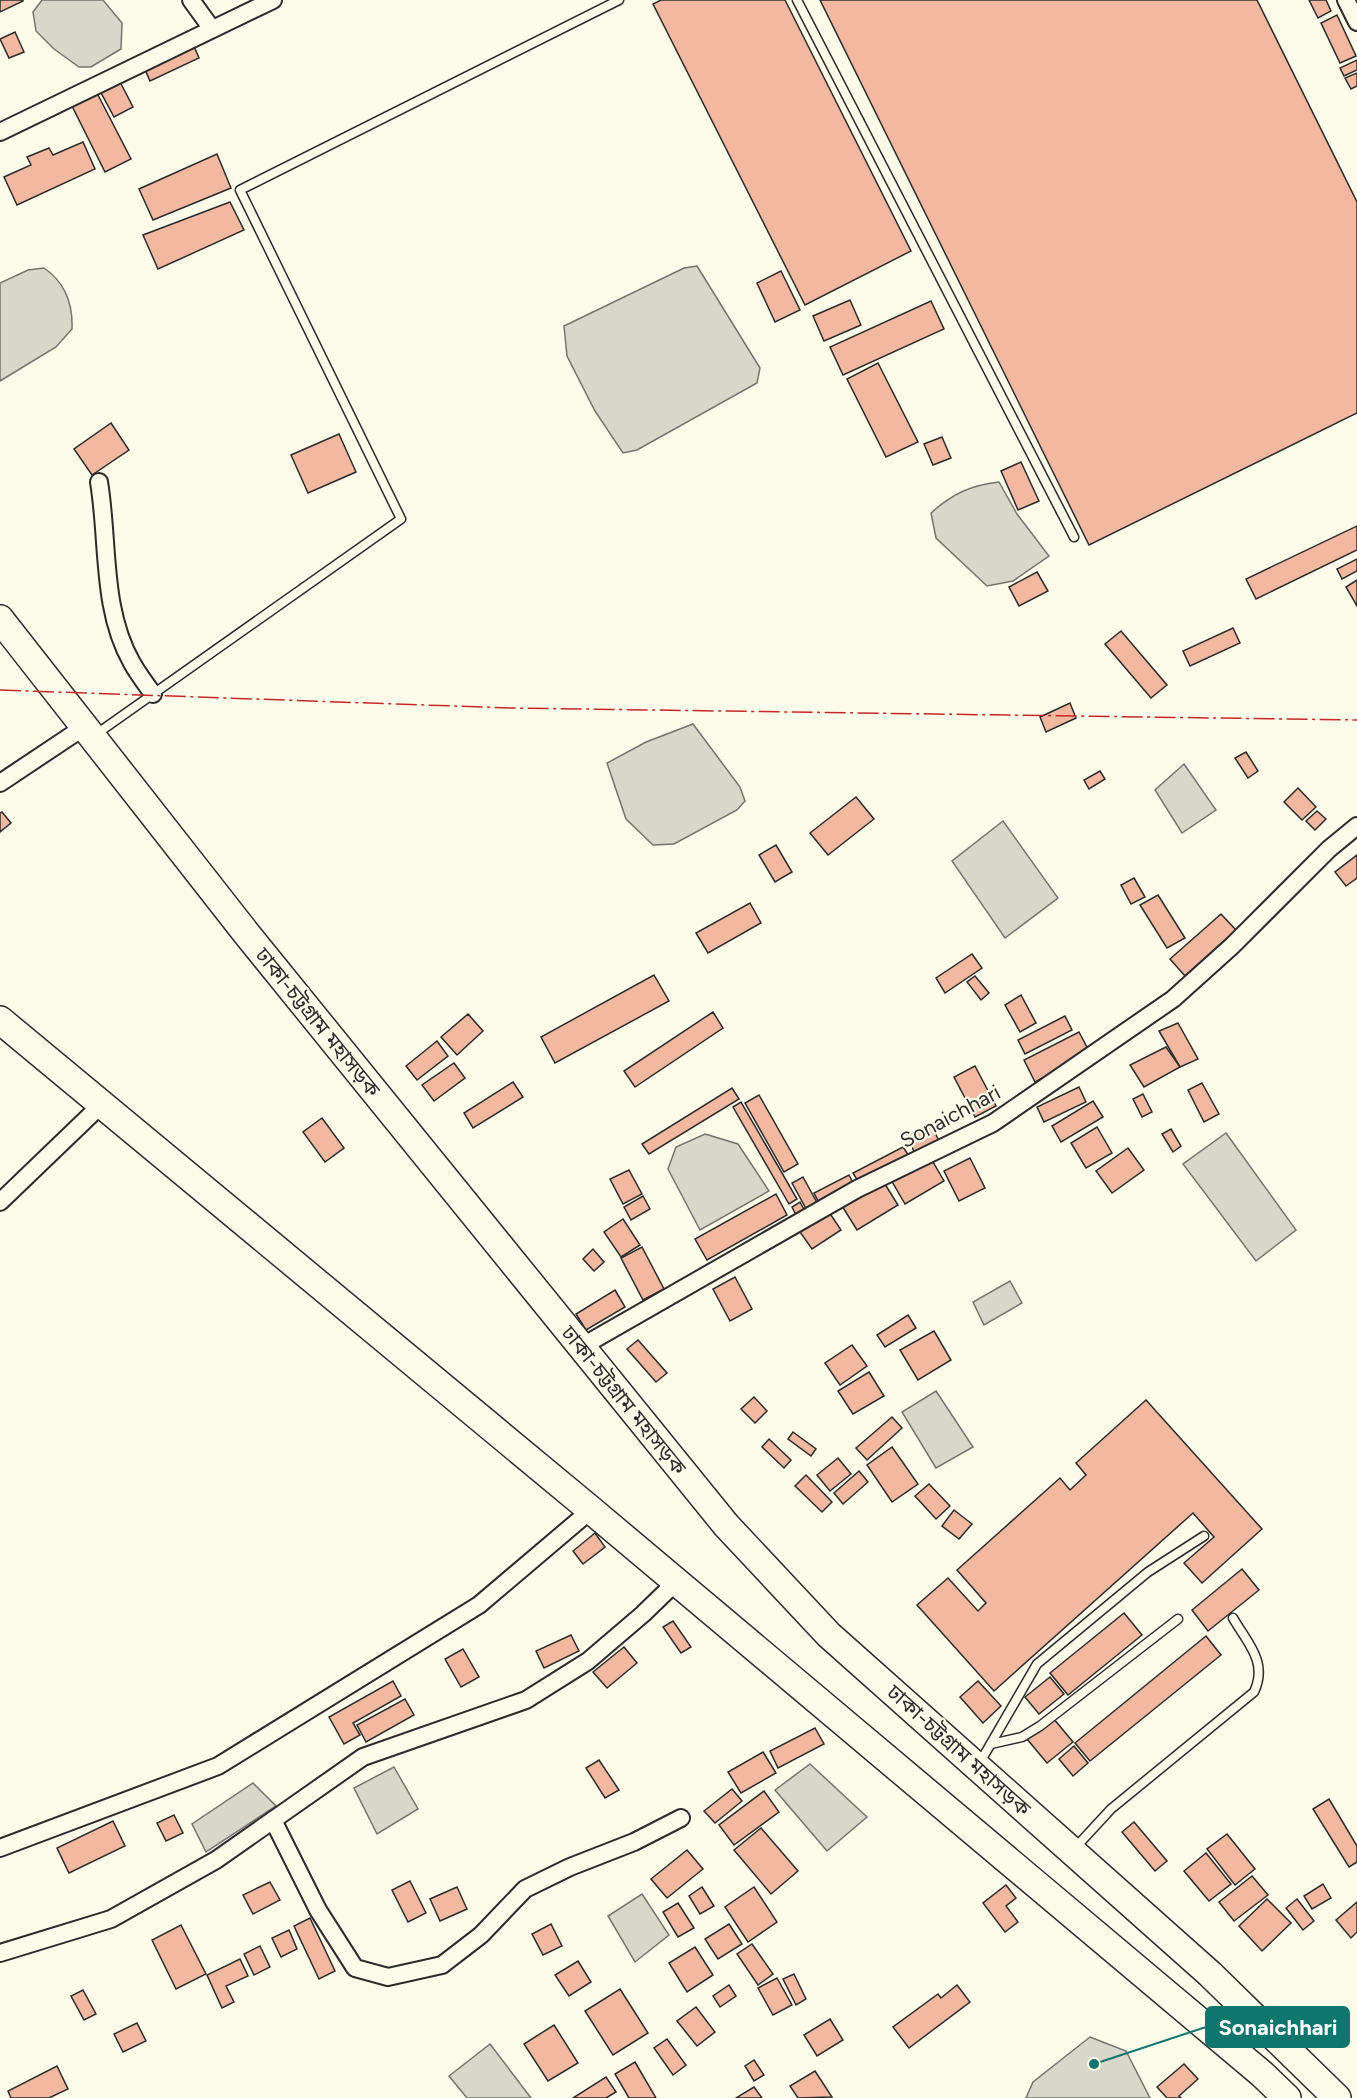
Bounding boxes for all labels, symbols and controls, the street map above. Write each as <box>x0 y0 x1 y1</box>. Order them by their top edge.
street label: ঢাকা-চট্টগ্রাম মহাসড়ক <box>250 942 386 1102</box>
street label: Sonaichhari <box>896 1079 1004 1153</box>
street label: ঢাকা-চট্টগ্রাম মহাসড়ক <box>556 1320 692 1480</box>
street label: ঢাকা-চট্টগ্রাম মহাসড়ক <box>881 1678 1037 1822</box>
callout: Sonaichhari <box>1206 2007 1349 2047</box>
text: Sonaichhari <box>1218 2014 1338 2041</box>

